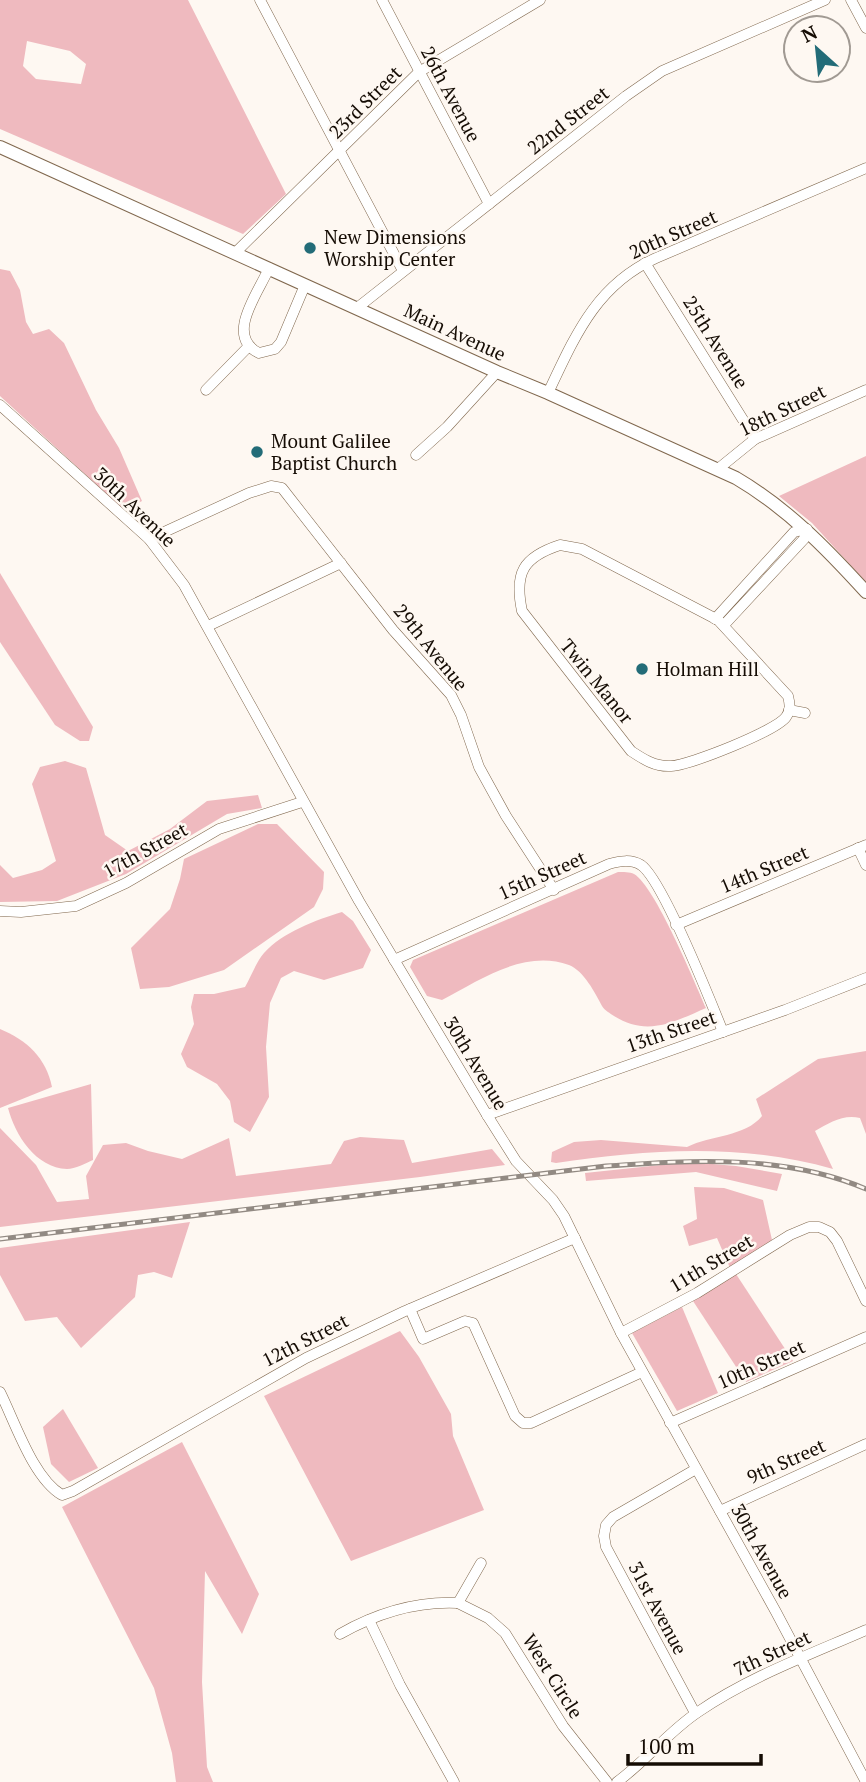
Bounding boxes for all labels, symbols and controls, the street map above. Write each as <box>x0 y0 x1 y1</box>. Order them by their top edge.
north arrow <box>782 14 852 84</box>
text: N <box>797 19 822 48</box>
street label: 26th Avenue <box>416 42 487 146</box>
street label: 23rd Street <box>323 60 407 144</box>
street label: 22nd Street <box>522 80 614 159</box>
street label: 20th Street <box>625 203 721 264</box>
place label: New Dimensions Worship Center <box>324 224 466 271</box>
marker: New Dimensions Worship Center <box>302 240 318 256</box>
street label: 25th Avenue <box>678 291 755 393</box>
street label: Main Avenue <box>400 297 510 366</box>
street label: 18th Street <box>734 378 829 441</box>
place label: Mount Galilee Baptist Church <box>271 428 397 475</box>
marker: Mount Galilee Baptist Church <box>249 444 265 460</box>
street label: 30th Avenue <box>89 461 182 552</box>
street label: 29th Avenue <box>389 598 474 695</box>
street label: Twin Manor <box>555 633 640 729</box>
place label: Holman Hill <box>656 656 759 681</box>
marker: Holman Hill <box>634 661 650 677</box>
street label: 17th Street <box>98 816 191 883</box>
street label: 14th Street <box>716 839 812 898</box>
street label: 15th Street <box>494 844 590 905</box>
street label: 13th Street <box>622 1003 719 1058</box>
street label: 30th Avenue <box>439 1011 514 1114</box>
street label: 11th Street <box>664 1228 757 1297</box>
street label: 12th Street <box>257 1307 352 1372</box>
street label: 10th Street <box>713 1333 809 1394</box>
street label: 9th Street <box>743 1432 829 1489</box>
street label: 30th Avenue <box>726 1499 799 1603</box>
street label: 31st Avenue <box>623 1557 693 1659</box>
street label: 7th Street <box>729 1624 815 1681</box>
street label: West Circle <box>518 1629 589 1723</box>
scale bar <box>628 1722 761 1766</box>
text: 100 m <box>638 1732 695 1760</box>

